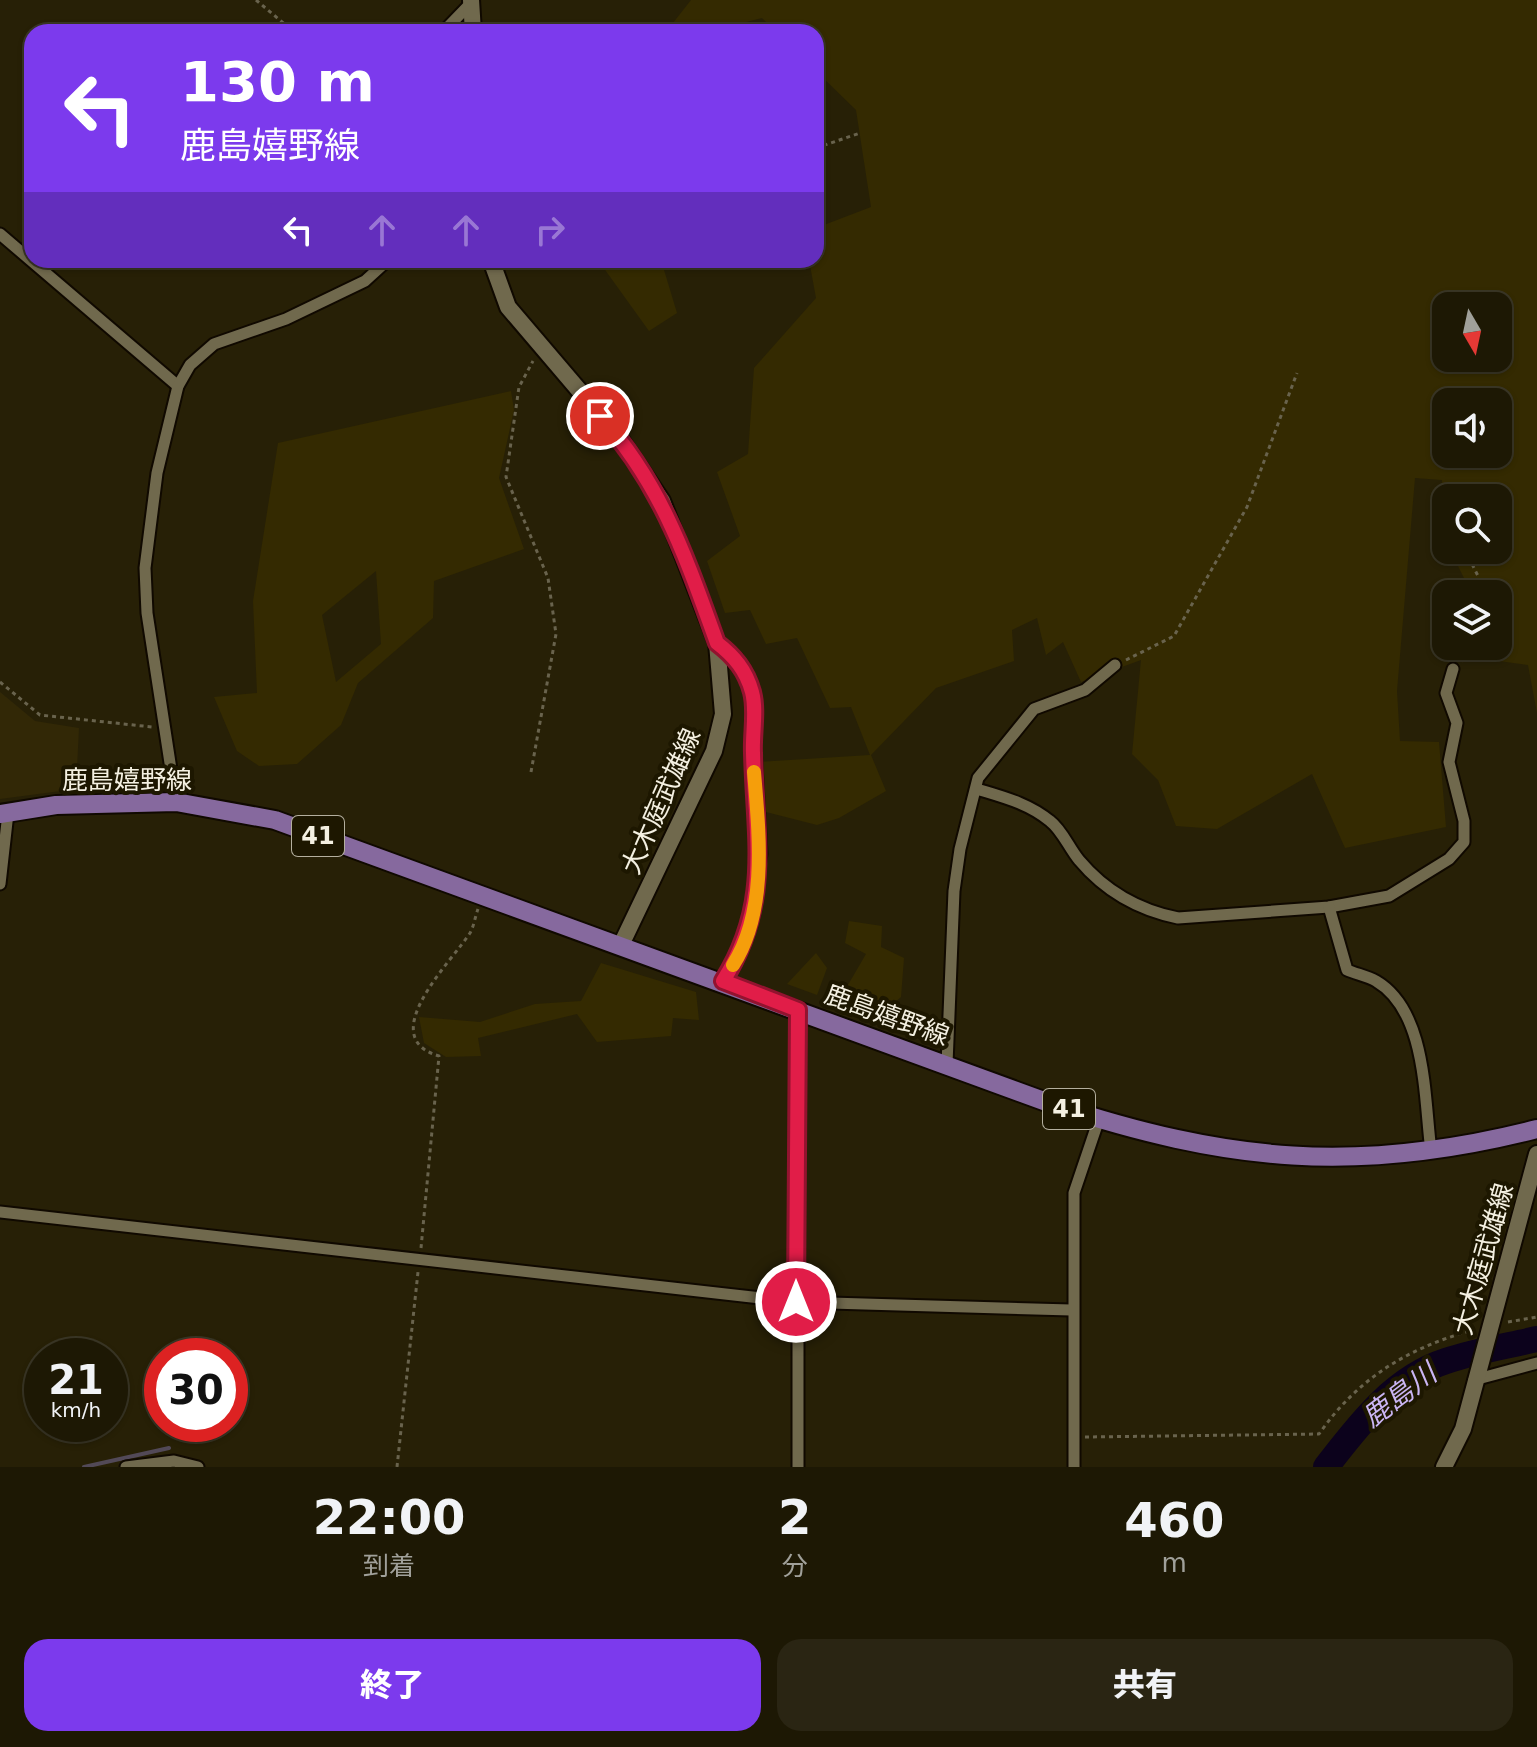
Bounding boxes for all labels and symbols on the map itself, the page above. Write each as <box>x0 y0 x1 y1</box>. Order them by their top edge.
north arrow <box>1432 292 1512 372</box>
pin <box>566 382 634 450</box>
street label: 大木庭武雄線 <box>616 724 706 878</box>
street label: 鹿島嬉野線 <box>62 765 192 795</box>
road number: 41 <box>292 816 344 856</box>
street label: 鹿島嬉野線 <box>821 979 953 1051</box>
road number: 41 <box>1043 1089 1095 1129</box>
street label: 大木庭武雄線 <box>1447 1180 1519 1338</box>
position arrow <box>754 1260 838 1344</box>
speed limit sign: 30 <box>144 1338 248 1442</box>
water label: 鹿島川 <box>1356 1355 1445 1434</box>

